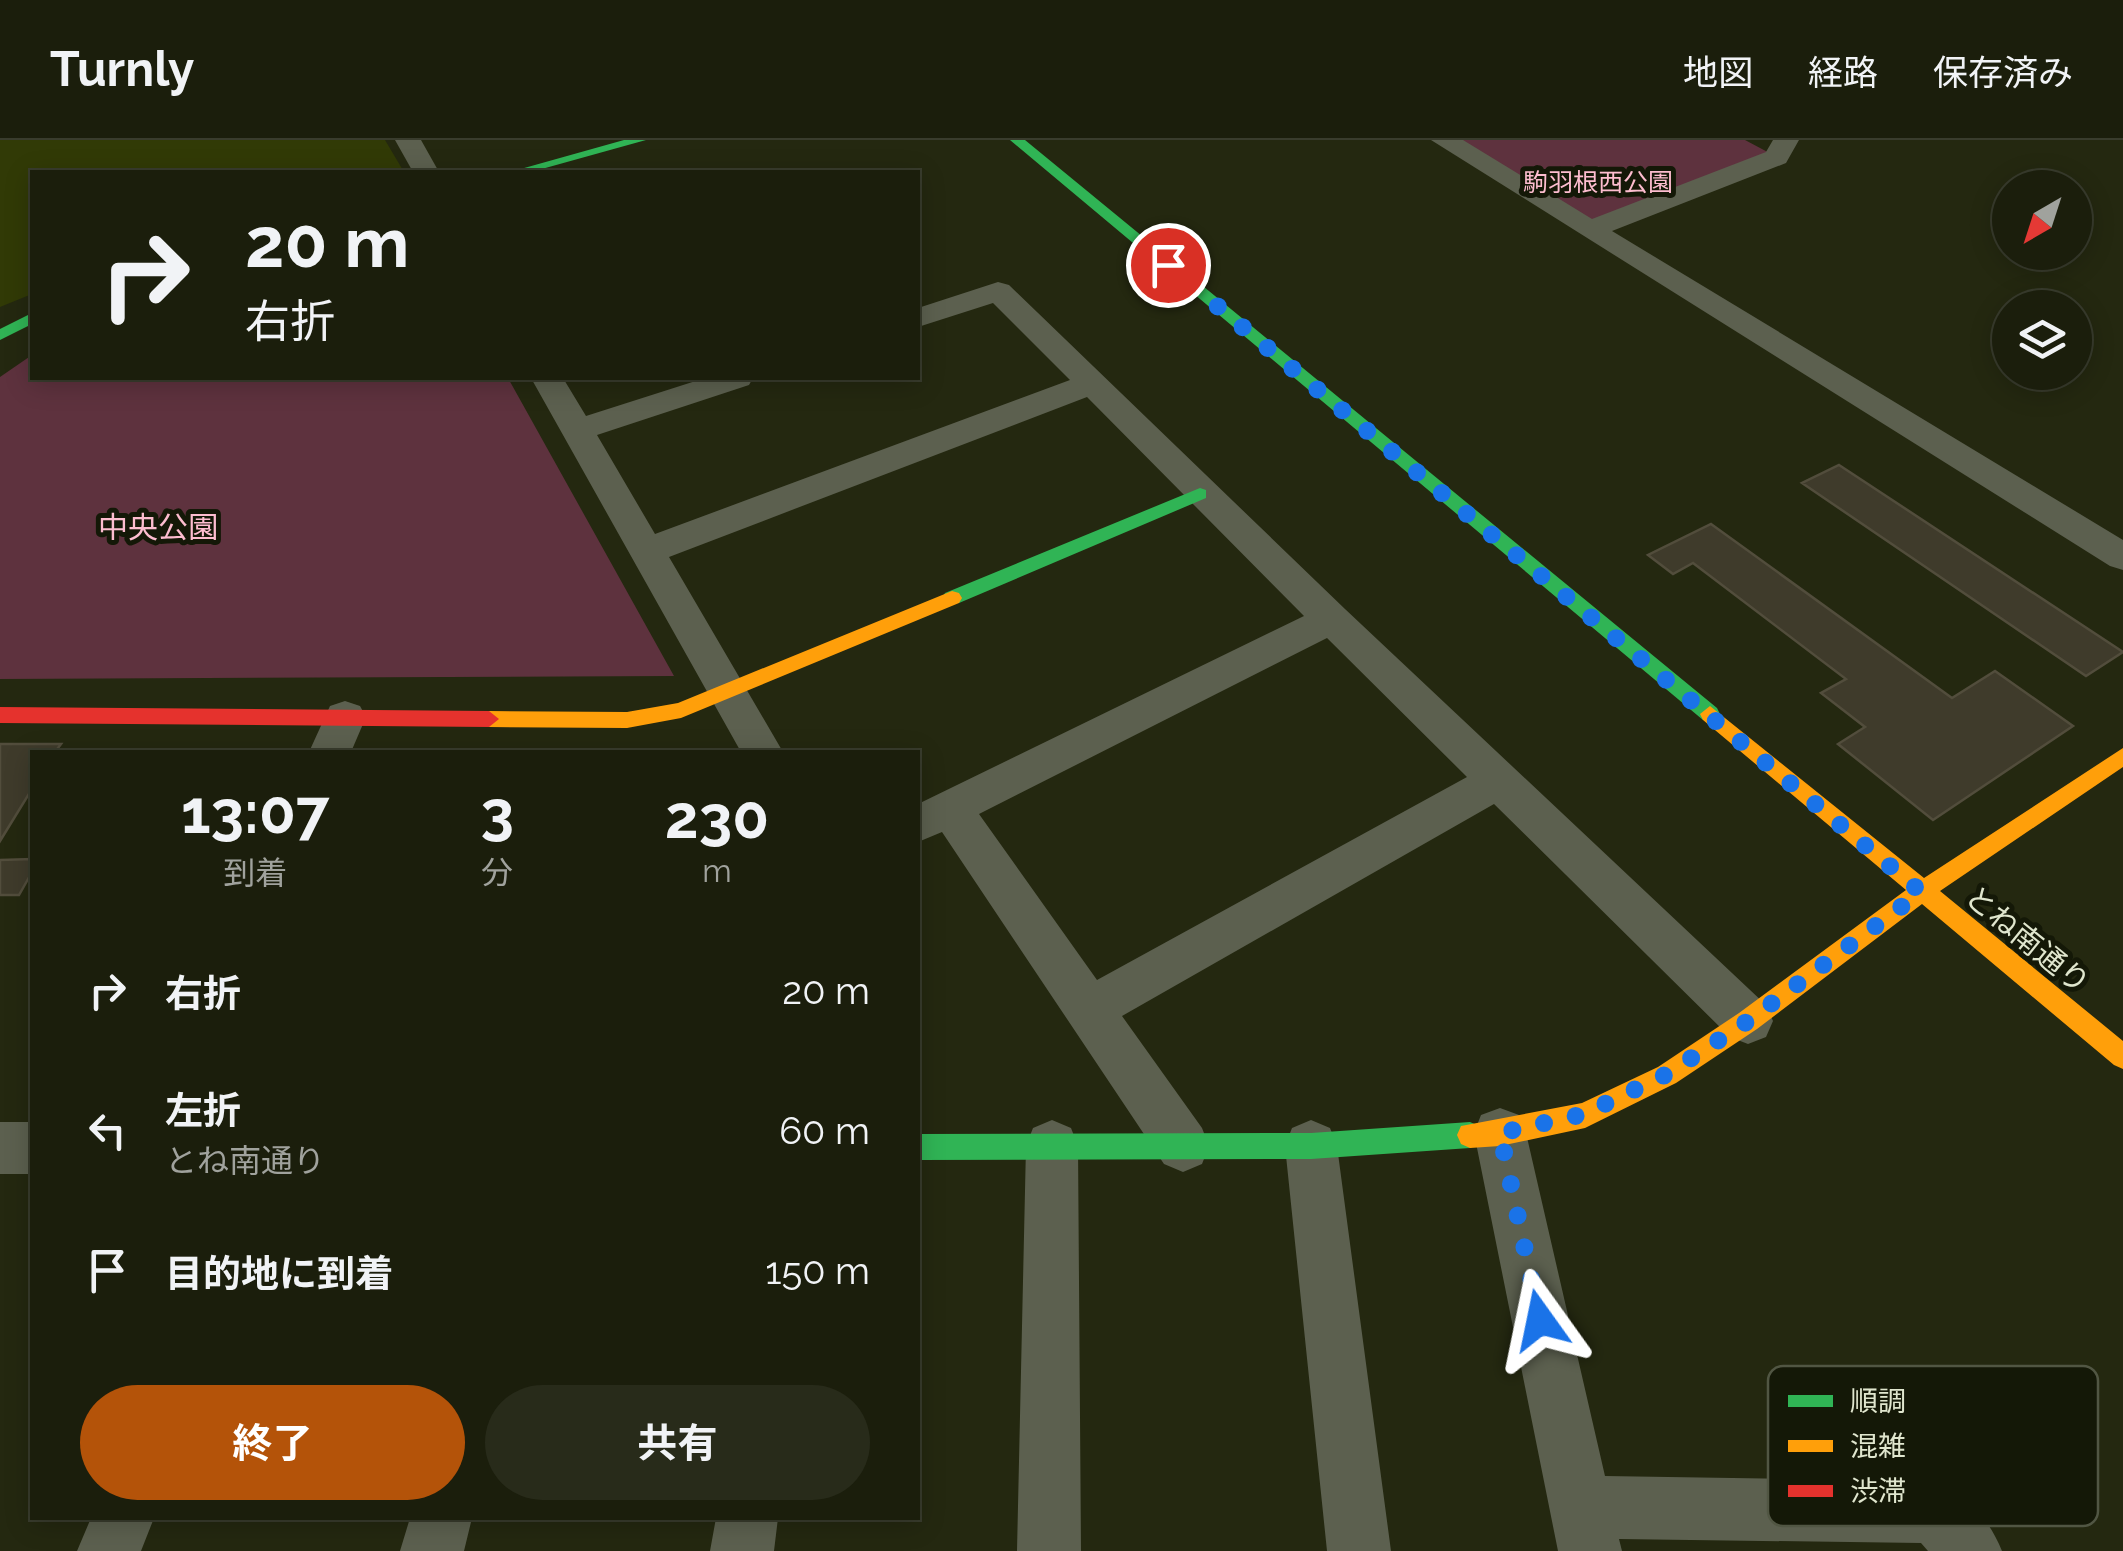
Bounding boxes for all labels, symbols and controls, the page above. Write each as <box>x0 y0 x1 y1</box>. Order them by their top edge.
text: Turnly <box>50 41 195 97</box>
text: 地図 <box>1683 52 1753 93</box>
text: 経路 <box>1808 52 1878 93</box>
text: 保存済み <box>1933 52 2073 93</box>
park label: 駒羽根西公園 <box>1523 167 1673 197</box>
north arrow <box>1992 170 2092 270</box>
map controls <box>1992 170 2092 390</box>
text: 20 m <box>245 201 409 283</box>
icon: right <box>80 210 210 340</box>
pin <box>1126 223 1211 308</box>
icon: arrive <box>1141 238 1196 293</box>
button: layers <box>1992 290 2092 390</box>
text: 右折 <box>245 295 335 348</box>
park label: 中央公園 <box>98 510 218 545</box>
text: 13:07 <box>181 777 329 847</box>
text: 3 <box>480 777 514 847</box>
text: 230 <box>665 782 769 852</box>
text: m <box>702 852 732 889</box>
text: 到着 <box>223 854 287 891</box>
text: 分 <box>481 854 513 891</box>
street label: とね南通り <box>1958 879 2097 1000</box>
icon: right <box>80 963 135 1018</box>
text: 20 m <box>782 968 870 1013</box>
text: 右折 <box>165 971 241 1016</box>
text: 左折 <box>165 1088 241 1133</box>
icon: left <box>80 1103 135 1158</box>
text: 60 m <box>779 1108 870 1153</box>
text: とね南通り <box>165 1142 325 1179</box>
icon: arrive <box>80 1243 135 1298</box>
text: 150 m <box>765 1248 870 1293</box>
text: 目的地に到着 <box>165 1251 393 1296</box>
position arrow <box>1488 1268 1592 1372</box>
legend <box>1768 1366 2098 1526</box>
button: 終了 <box>80 1385 465 1500</box>
button: 共有 <box>485 1385 870 1500</box>
text: 順調 <box>1850 1385 1906 1418</box>
text: 混雑 <box>1850 1430 1906 1463</box>
text: 渋滞 <box>1850 1475 1906 1508</box>

